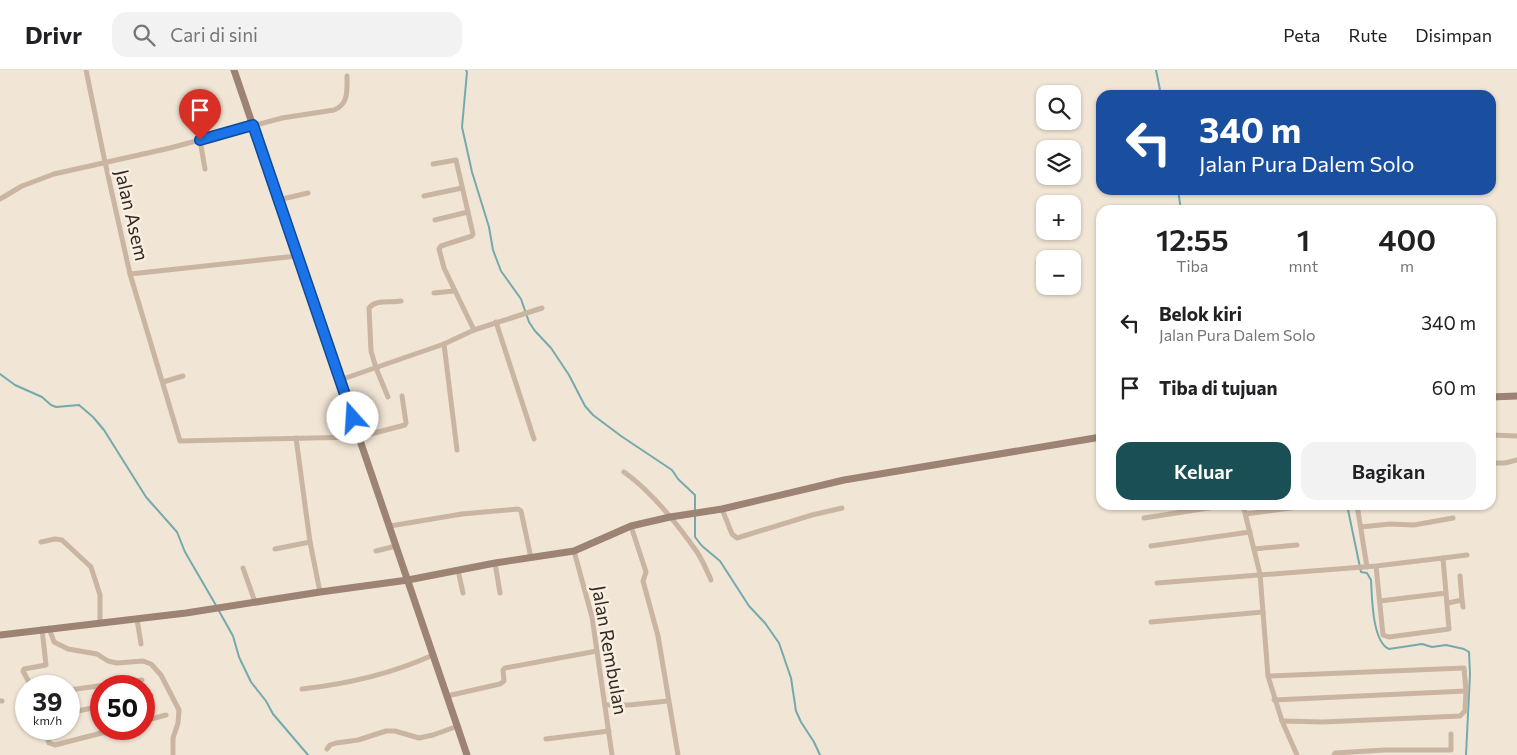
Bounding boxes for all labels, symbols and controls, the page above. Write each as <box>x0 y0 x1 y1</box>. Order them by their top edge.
search box <box>112 12 462 57</box>
text: Drivr <box>25 20 82 49</box>
icon: search <box>130 21 158 49</box>
text: Cari di sini <box>170 23 258 46</box>
text: Peta <box>1283 24 1320 46</box>
text: Rute <box>1348 24 1387 46</box>
text: Disimpan <box>1415 24 1492 46</box>
map controls <box>1036 85 1081 295</box>
button: search <box>1036 85 1081 130</box>
pin <box>179 89 221 140</box>
icon: arrive <box>186 96 214 124</box>
text: 340 m <box>1199 107 1301 150</box>
icon: left <box>1116 110 1181 175</box>
button: layers <box>1036 140 1081 185</box>
text: Jalan Pura Dalem Solo <box>1199 150 1414 177</box>
street label: Jalan Asem <box>111 167 154 263</box>
button: + <box>1036 195 1081 240</box>
text: 12:55 <box>1156 220 1229 257</box>
text: 1 <box>1297 220 1310 257</box>
text: 400 <box>1378 220 1436 257</box>
button: − <box>1036 250 1081 295</box>
text: Tiba <box>1176 256 1208 275</box>
text: mnt <box>1289 256 1318 275</box>
text: m <box>1400 256 1414 275</box>
text: Belok kiri <box>1159 302 1242 325</box>
icon: left <box>1116 309 1144 337</box>
text: 340 m <box>1421 311 1476 334</box>
text: Jalan Pura Dalem Solo <box>1159 325 1316 344</box>
icon: arrive <box>1116 374 1144 402</box>
text: Tiba di tujuan <box>1159 376 1277 399</box>
text: 60 m <box>1432 376 1476 399</box>
position arrow <box>326 391 378 443</box>
button: Keluar <box>1116 442 1291 500</box>
button: Bagikan <box>1301 442 1476 500</box>
street label: Jalan Rembulan <box>588 583 633 716</box>
speed limit sign: 50 <box>90 675 155 740</box>
text: 39 <box>33 686 63 716</box>
text: km/h <box>33 713 62 727</box>

